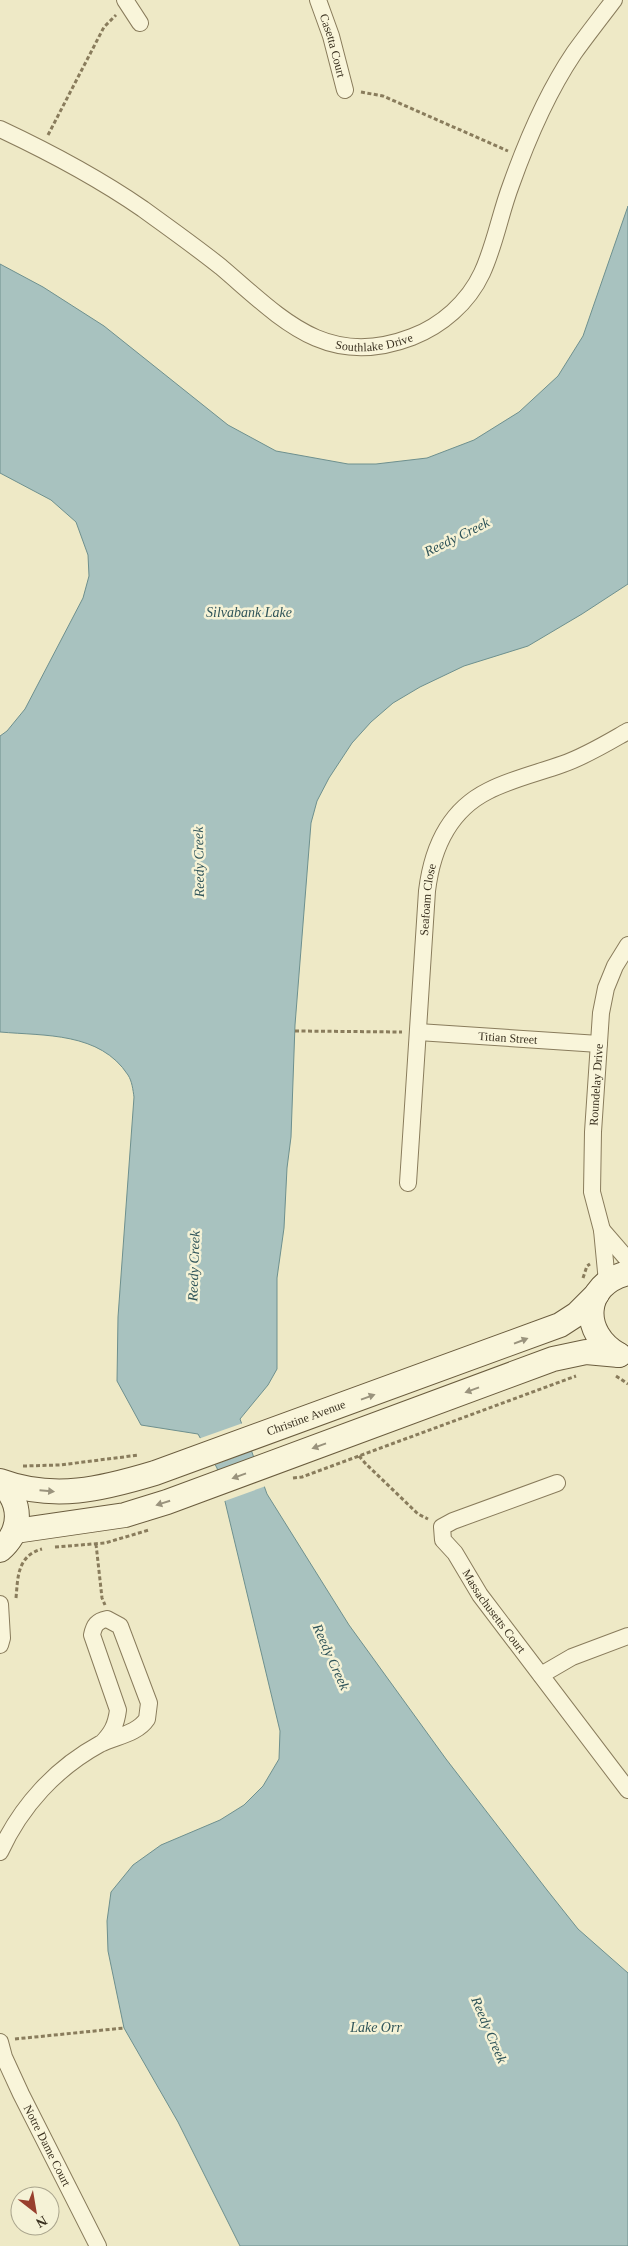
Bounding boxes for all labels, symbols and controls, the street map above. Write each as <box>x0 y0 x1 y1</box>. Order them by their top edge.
street label: Casetta Court <box>317 12 349 80</box>
street label: Southlake Drive <box>334 330 415 354</box>
water label: Reedy Creek <box>421 514 493 560</box>
water label: Silvabank Lake <box>206 605 292 620</box>
water label: Reedy Creek <box>191 826 207 898</box>
street label: Seafoam Close <box>417 862 439 936</box>
street label: Titian Street <box>478 1029 539 1047</box>
street label: Roundelay Drive <box>586 1043 606 1126</box>
water label: Reedy Creek <box>185 1230 203 1303</box>
one-way arrow <box>513 1337 528 1344</box>
one-way arrow <box>464 1387 479 1394</box>
one-way arrow <box>361 1393 376 1401</box>
street label: Christine Avenue <box>265 1397 347 1439</box>
one-way arrow <box>312 1443 327 1450</box>
one-way arrow <box>231 1473 246 1480</box>
one-way arrow <box>40 1487 56 1495</box>
one-way arrow <box>155 1500 170 1507</box>
street label: Massachusetts Court <box>459 1567 529 1656</box>
water label: Reedy Creek <box>309 1621 353 1693</box>
water label: Reedy Creek <box>468 1994 510 2066</box>
water label: Lake Orr <box>349 2020 402 2035</box>
street label: Notre Dame Court <box>21 2102 74 2189</box>
north arrow <box>10 2186 60 2236</box>
text: N <box>33 2213 50 2231</box>

